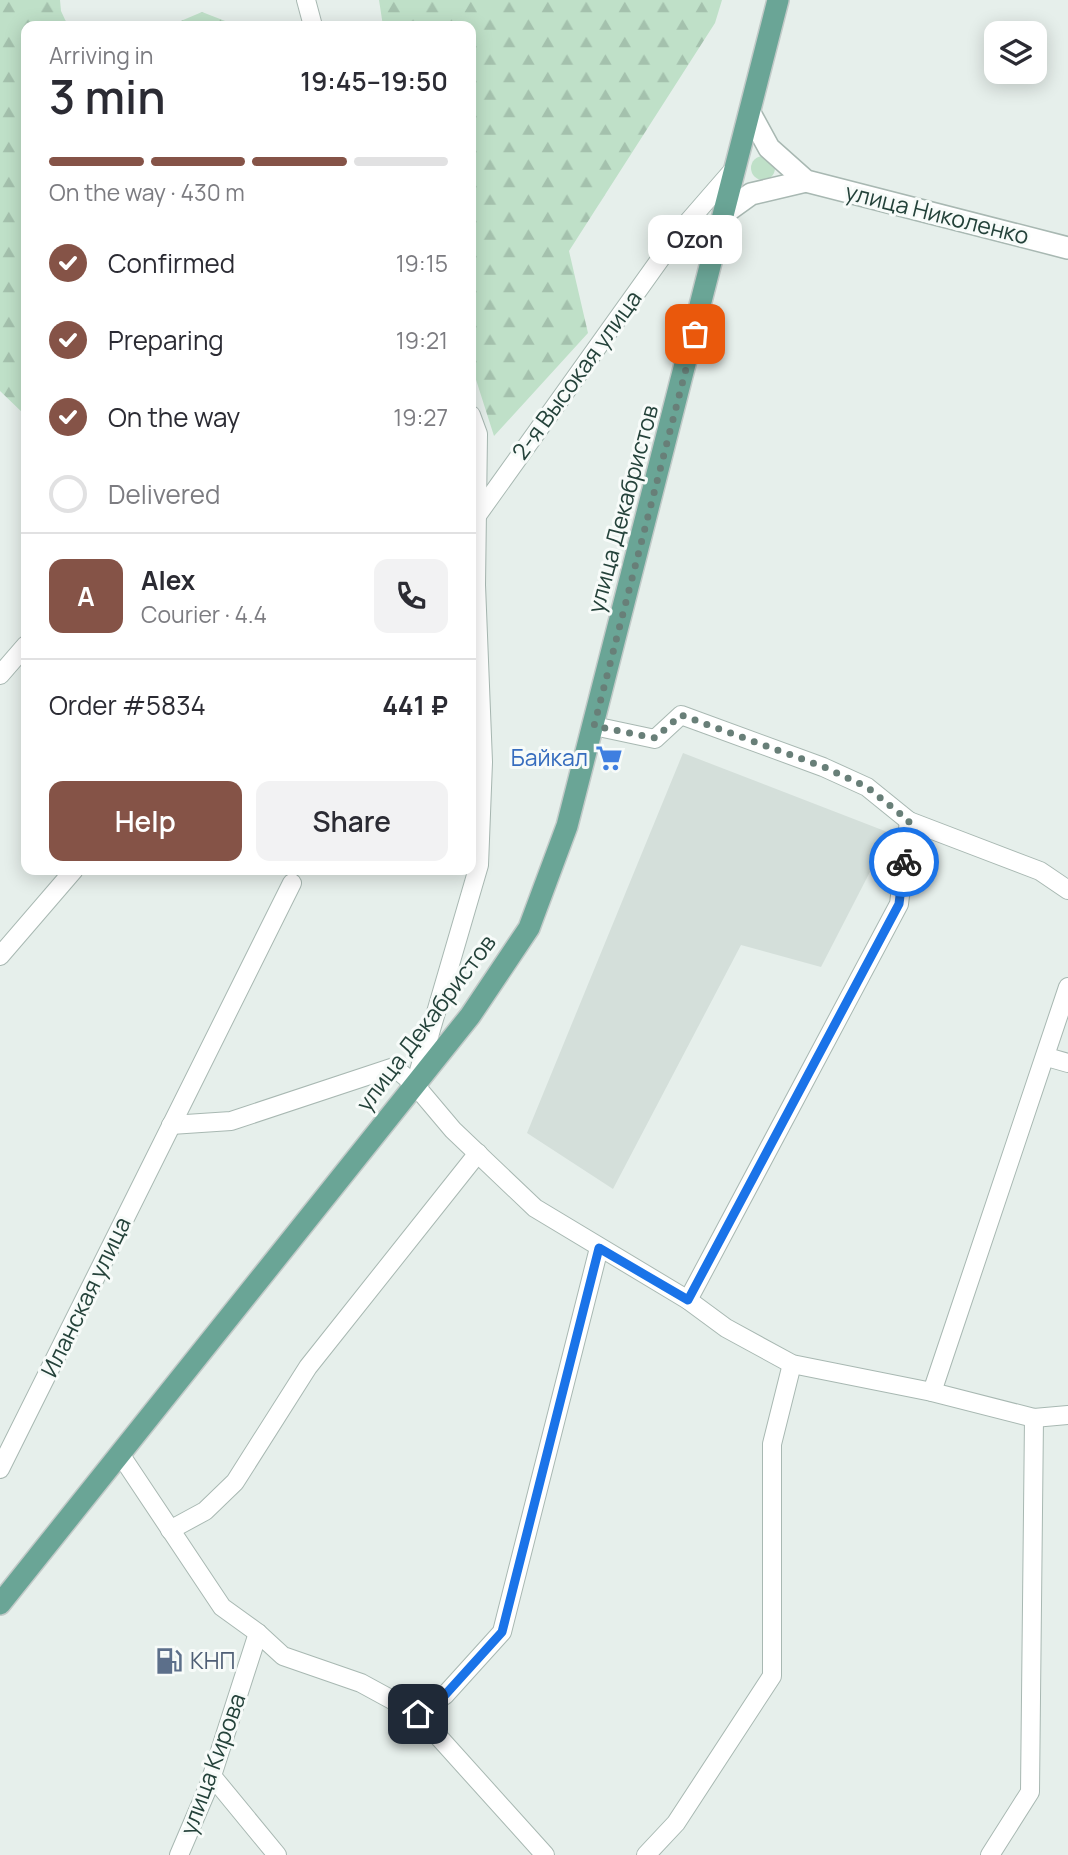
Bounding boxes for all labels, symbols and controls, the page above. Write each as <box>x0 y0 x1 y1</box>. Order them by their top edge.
map controls <box>984 21 1047 84</box>
button: layers <box>984 21 1047 84</box>
text: Arriving in <box>49 39 154 71</box>
text: 19:45–19:50 <box>300 63 448 99</box>
text: 3 min <box>49 65 166 128</box>
street label: улица Николенко <box>842 175 1032 251</box>
text: On the way · 430 m <box>49 176 245 208</box>
callout: Ozon <box>648 215 742 264</box>
text: Ozon <box>667 223 723 255</box>
icon: check <box>49 244 87 282</box>
text: Confirmed <box>108 245 235 281</box>
text: 19:15 <box>396 247 448 279</box>
street label: 2-я Высокая улица <box>504 283 649 466</box>
pin <box>665 304 725 364</box>
icon: bag <box>676 315 714 353</box>
icon: check <box>49 321 87 359</box>
text: Preparing <box>108 322 224 358</box>
text: 19:21 <box>396 324 448 356</box>
icon: check <box>49 398 87 436</box>
text: On the way <box>108 399 240 435</box>
text: 19:27 <box>393 401 448 433</box>
street label: улица Декабристов <box>579 401 665 616</box>
text: Delivered <box>108 476 220 512</box>
button: phone <box>374 559 448 633</box>
text: Alex <box>141 562 195 598</box>
text: A <box>77 578 95 614</box>
text: Courier · 4.4 <box>141 598 267 630</box>
text: Order #5834 <box>49 687 206 723</box>
text: 441 ₽ <box>382 687 448 723</box>
place label: Байкал <box>511 741 588 773</box>
supermarket icon: Байкал <box>594 743 624 773</box>
button: Help <box>49 781 242 861</box>
button: Share <box>256 781 448 861</box>
courier <box>869 827 939 897</box>
icon: bike <box>885 843 923 881</box>
street label: улица Декабристов <box>348 927 502 1117</box>
street label: Иланская улица <box>32 1211 138 1382</box>
place label: КНП <box>190 1644 235 1676</box>
fuel station icon: КНП <box>154 1646 184 1676</box>
pin <box>388 1684 448 1744</box>
street label: улица Кирова <box>172 1688 253 1839</box>
icon: home <box>399 1695 437 1733</box>

